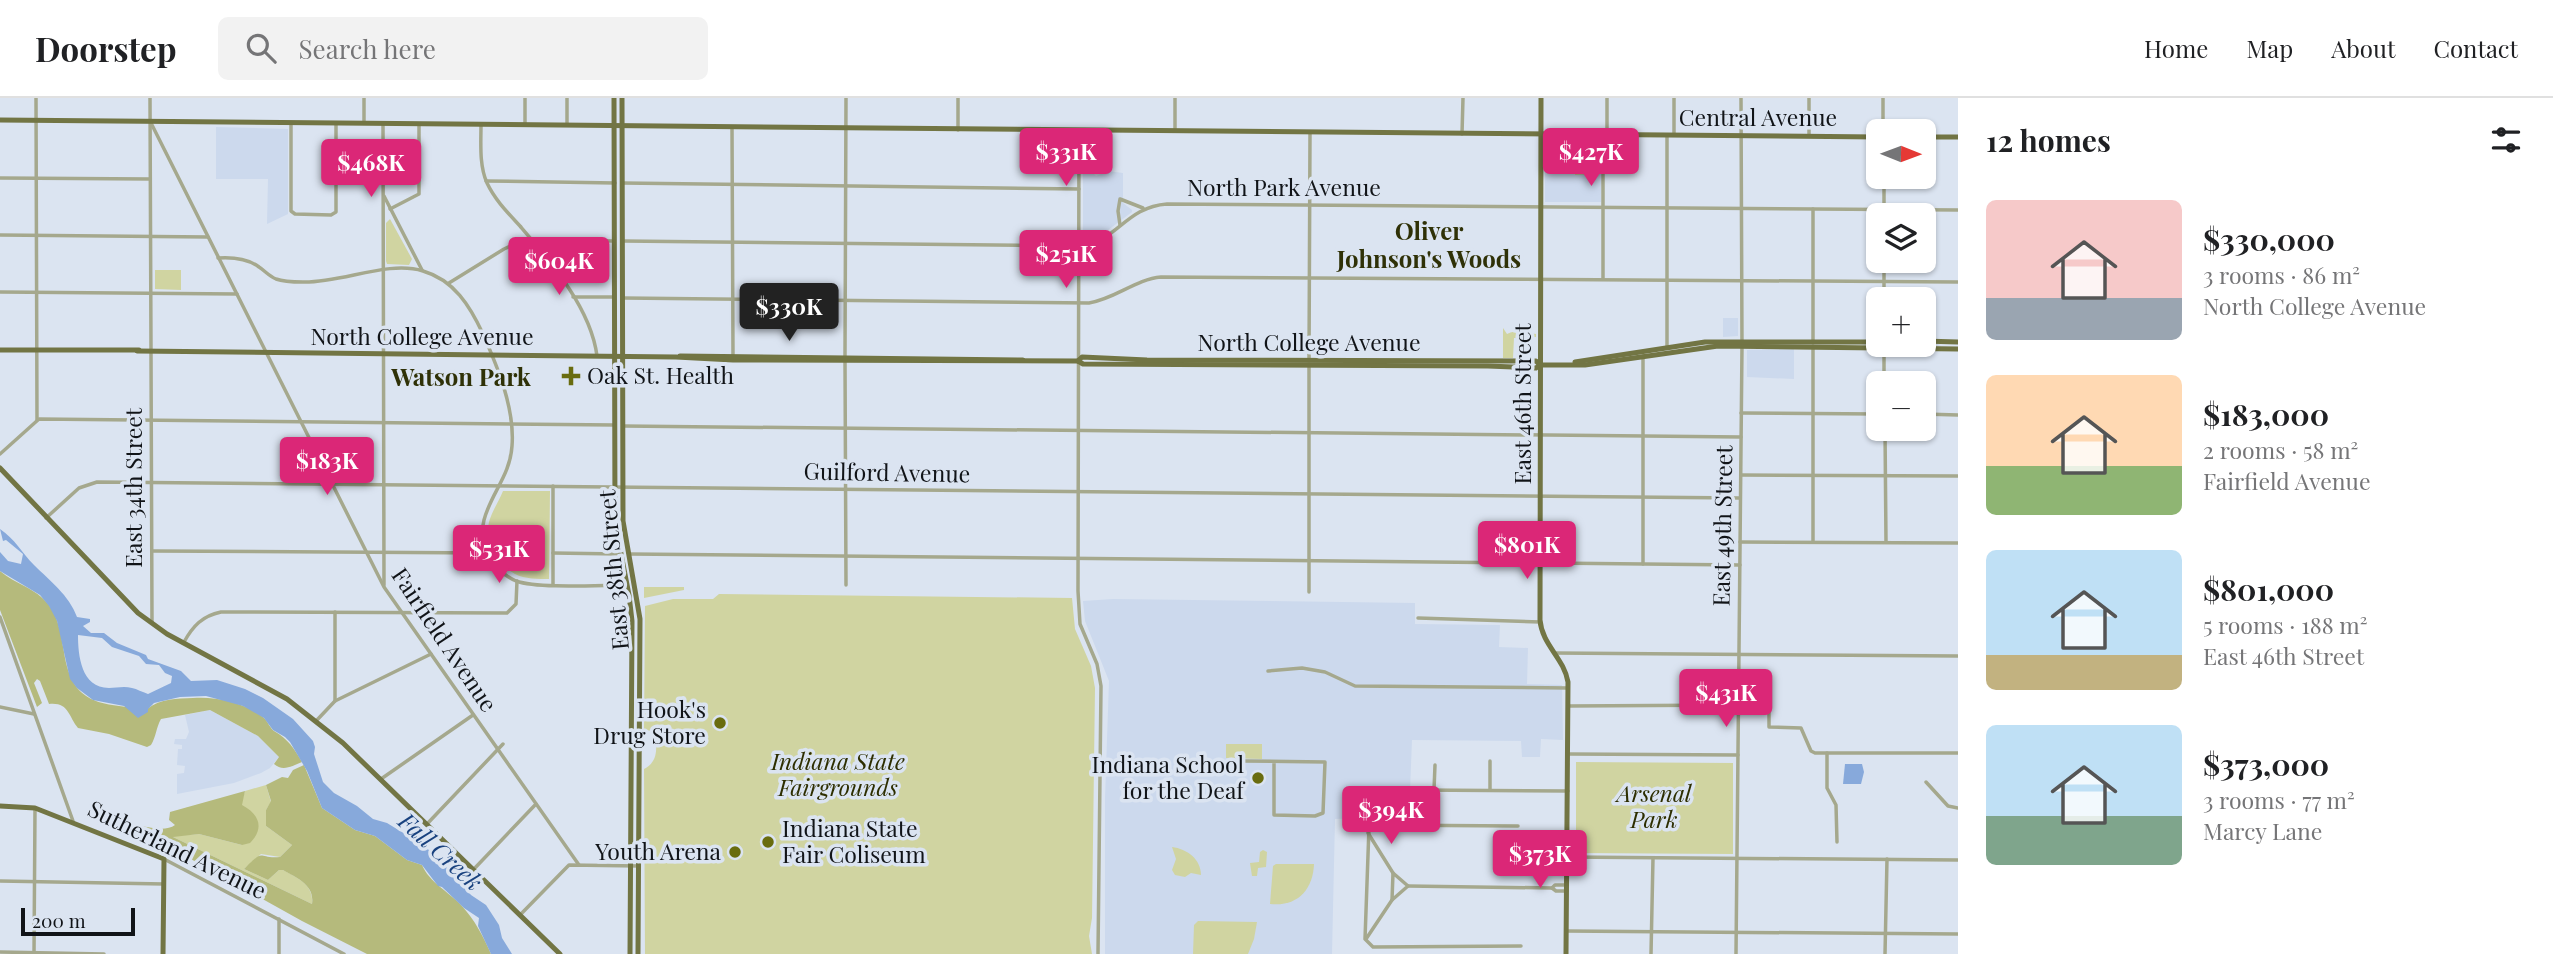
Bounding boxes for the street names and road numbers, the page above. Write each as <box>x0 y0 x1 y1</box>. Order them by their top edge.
street label: Central Avenue <box>1679 101 1837 132</box>
street label: North Park Avenue <box>1187 171 1381 202</box>
street label: North College Avenue <box>310 320 534 351</box>
street label: East 46th Street <box>1506 323 1537 485</box>
street label: North College Avenue <box>1197 326 1421 357</box>
street label: East 34th Street <box>117 407 148 568</box>
street label: East 49th Street <box>1705 444 1738 607</box>
street label: Guilford Avenue <box>803 455 971 488</box>
street label: East 38th Street <box>590 488 635 652</box>
street label: Fairfield Avenue <box>386 561 505 717</box>
street label: Sutherland Avenue <box>83 792 272 905</box>

